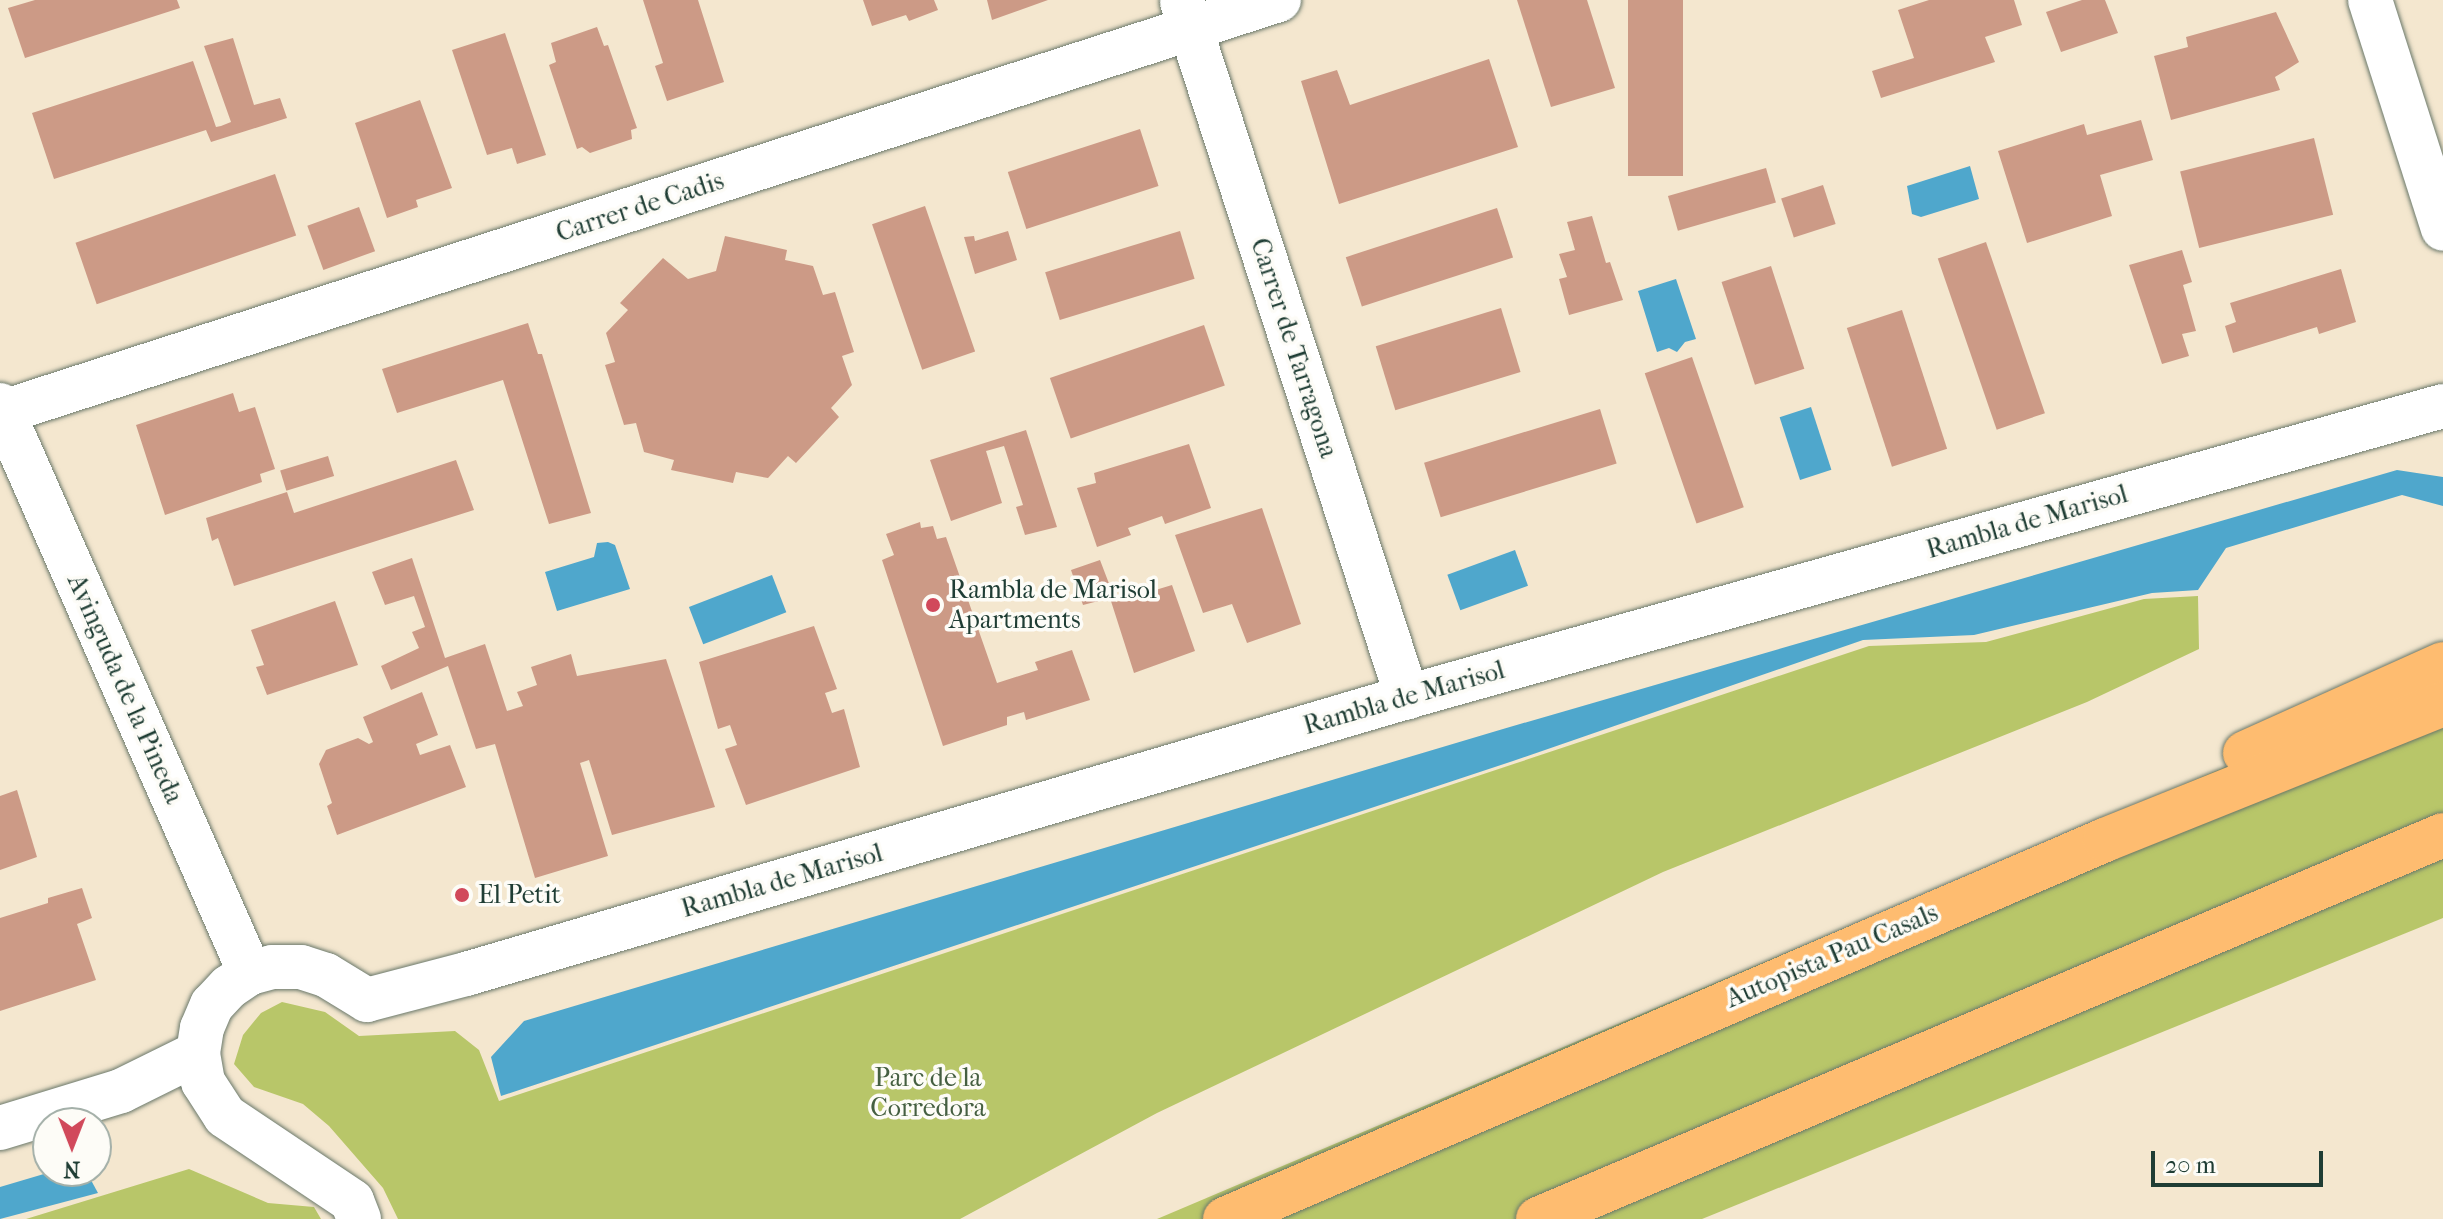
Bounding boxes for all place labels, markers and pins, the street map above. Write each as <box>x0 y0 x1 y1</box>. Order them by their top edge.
place label: Rambla de Marisol Apartments <box>949 574 1157 636</box>
marker: Rambla de Marisol Apartments <box>924 596 942 614</box>
place label: El Petit <box>478 879 561 911</box>
marker: El Petit <box>453 886 471 904</box>

